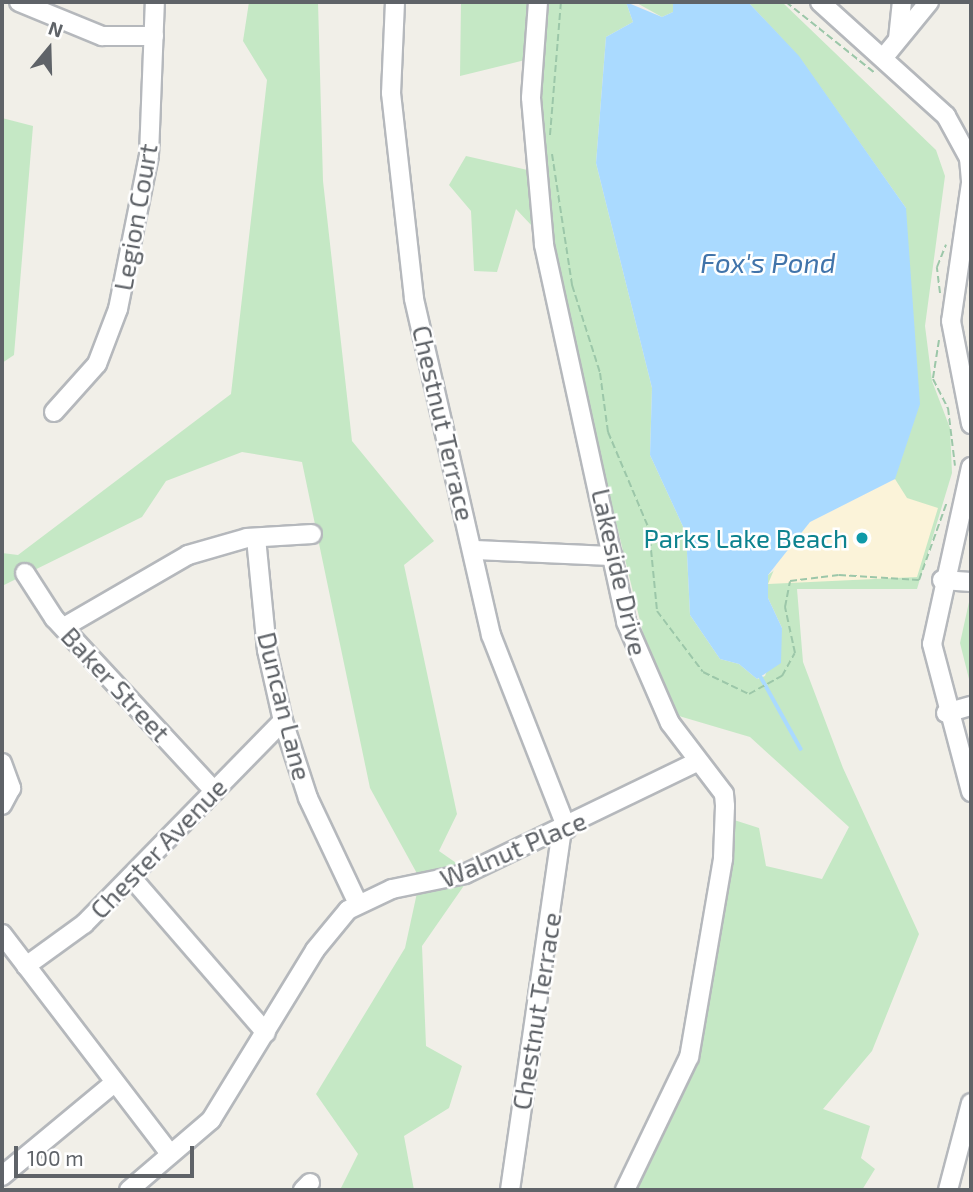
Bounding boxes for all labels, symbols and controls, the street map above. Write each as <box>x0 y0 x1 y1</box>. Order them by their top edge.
north arrow <box>14 14 84 84</box>
text: N <box>46 16 66 42</box>
street label: Legion Court <box>107 141 163 293</box>
water label: Fox's Pond <box>700 245 836 279</box>
street label: Chestnut Terrace <box>406 322 482 524</box>
street label: Lakeside Drive <box>586 485 654 659</box>
place label: Parks Lake Beach <box>643 522 848 554</box>
marker: Parks Lake Beach <box>854 530 870 546</box>
street label: Baker Street <box>55 620 177 748</box>
street label: Duncan Lane <box>252 629 318 783</box>
street label: Chester Avenue <box>83 771 233 925</box>
street label: Walnut Place <box>435 804 591 894</box>
street label: Chestnut Terrace <box>505 910 567 1112</box>
scale bar <box>18 1132 198 1176</box>
text: 100 m <box>27 1145 84 1170</box>

